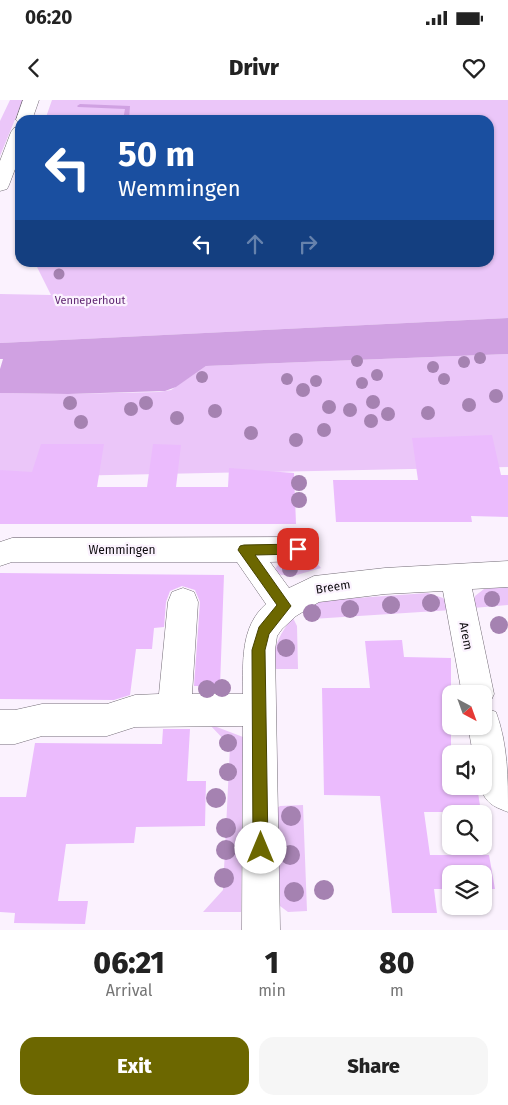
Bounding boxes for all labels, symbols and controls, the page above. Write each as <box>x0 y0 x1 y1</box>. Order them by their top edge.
text: 06:20 <box>25 6 72 29</box>
icon: back <box>20 54 48 82</box>
text: Drivr <box>229 54 279 81</box>
icon: heart <box>460 54 488 82</box>
text: 50 m <box>118 133 195 175</box>
icon: left <box>35 135 100 200</box>
text: Wemmingen <box>118 175 241 202</box>
icon: left <box>188 230 216 258</box>
icon: ahead <box>241 230 269 258</box>
icon: right <box>294 230 322 258</box>
park label: Venneperhout <box>55 294 125 307</box>
pin <box>277 528 319 570</box>
icon: arrive <box>284 535 312 563</box>
street label: Wemmingen <box>89 543 155 557</box>
street label: Breem <box>315 577 351 597</box>
street label: Arem <box>456 621 476 651</box>
north arrow <box>442 685 492 735</box>
map controls <box>442 685 492 915</box>
button: sound <box>442 745 492 795</box>
button: search <box>442 805 492 855</box>
position arrow <box>234 821 286 873</box>
button: layers <box>442 865 492 915</box>
text: 06:21 <box>93 945 165 981</box>
text: 1 <box>265 945 279 981</box>
text: 80 <box>379 945 415 981</box>
text: Arrival <box>106 981 153 1000</box>
text: min <box>258 981 286 1000</box>
text: m <box>390 981 404 1000</box>
button: Exit <box>20 1037 249 1095</box>
button: Share <box>259 1037 488 1095</box>

